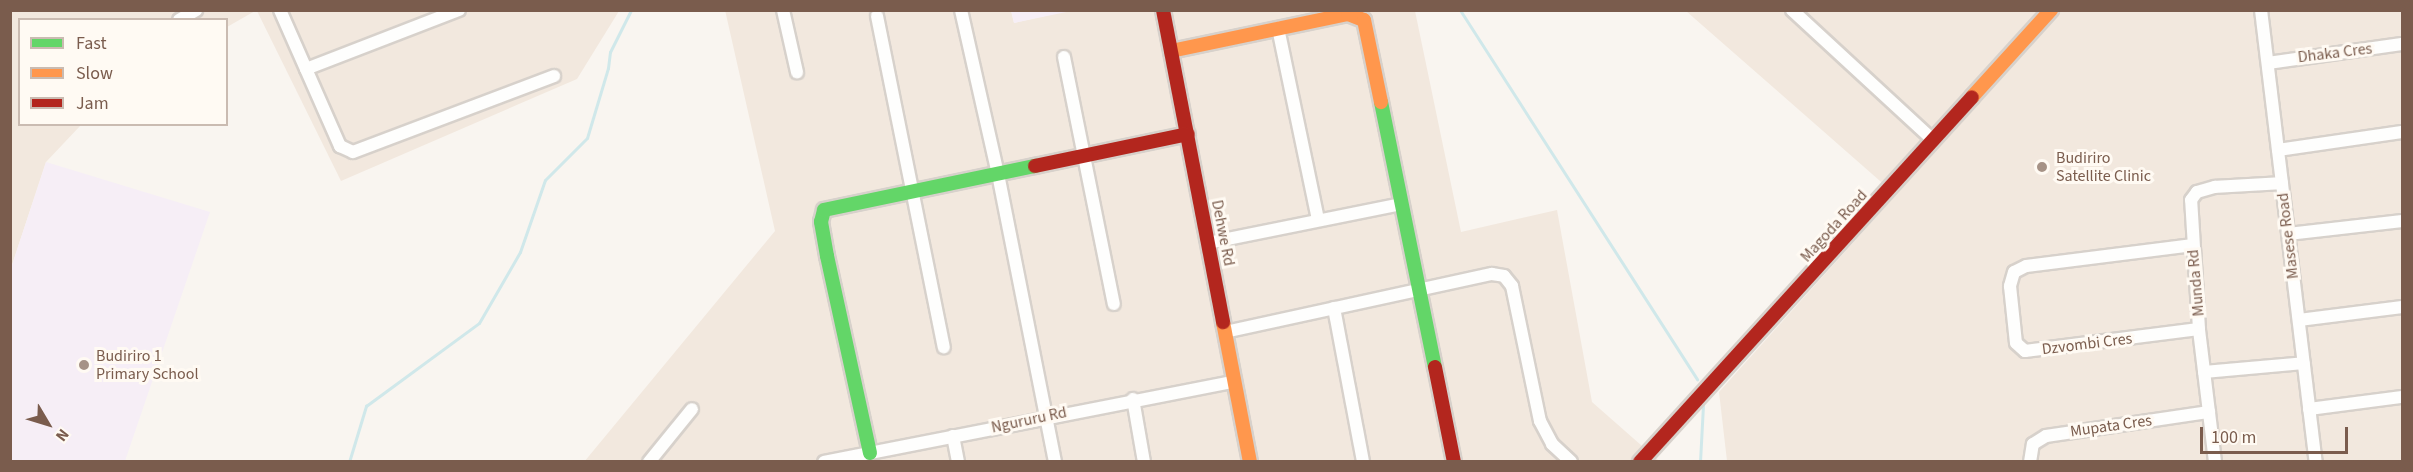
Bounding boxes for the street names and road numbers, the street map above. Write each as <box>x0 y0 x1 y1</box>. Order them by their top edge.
street label: Dhaka Cres <box>2297 39 2373 67</box>
street label: Magoda Road <box>1797 186 1871 266</box>
street label: Masese Road <box>2273 192 2303 280</box>
street label: Dehwe Rd <box>1207 198 1239 268</box>
street label: Munda Rd <box>2184 249 2208 317</box>
street label: Dzvombi Cres <box>2041 329 2133 359</box>
street label: Ngururu Rd <box>990 403 1068 437</box>
street label: Mupata Cres <box>2069 411 2153 441</box>

